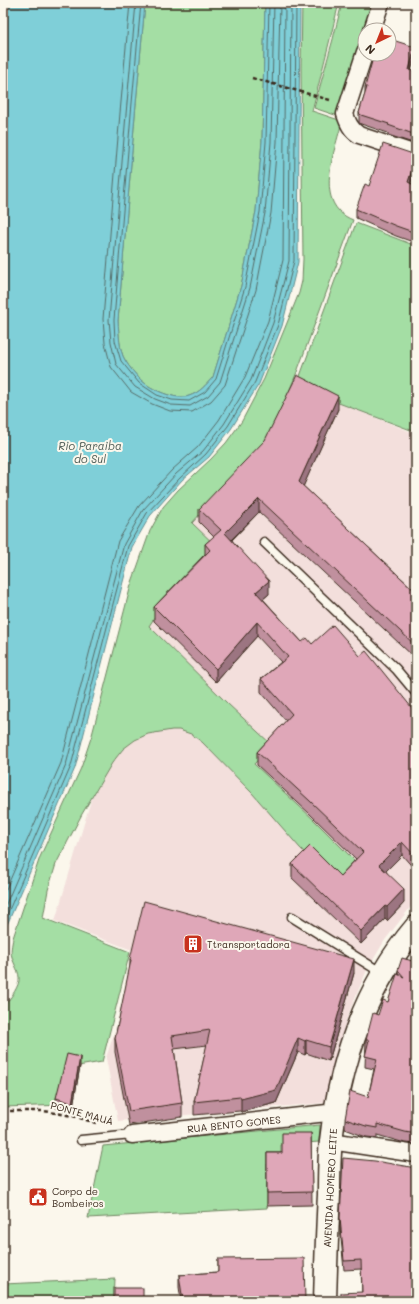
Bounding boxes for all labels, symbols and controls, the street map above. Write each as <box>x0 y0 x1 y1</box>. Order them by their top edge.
north arrow <box>357 22 397 62</box>
text: N <box>362 41 378 58</box>
water label: Rio Paraiba do Sul <box>58 438 122 466</box>
building icon: Ttransportadora <box>182 933 204 955</box>
place label: Ttransportadora <box>207 937 290 951</box>
street label: PONTE MAUÁ <box>49 1098 115 1128</box>
street label: RUA BENTO GOMES <box>187 1112 282 1136</box>
street label: AVENIDA HOMERO LEITE <box>320 1128 340 1248</box>
place label: Corpo de Bombeiros <box>52 1184 104 1210</box>
public building icon: Corpo de Bombeiros <box>27 1186 49 1208</box>

